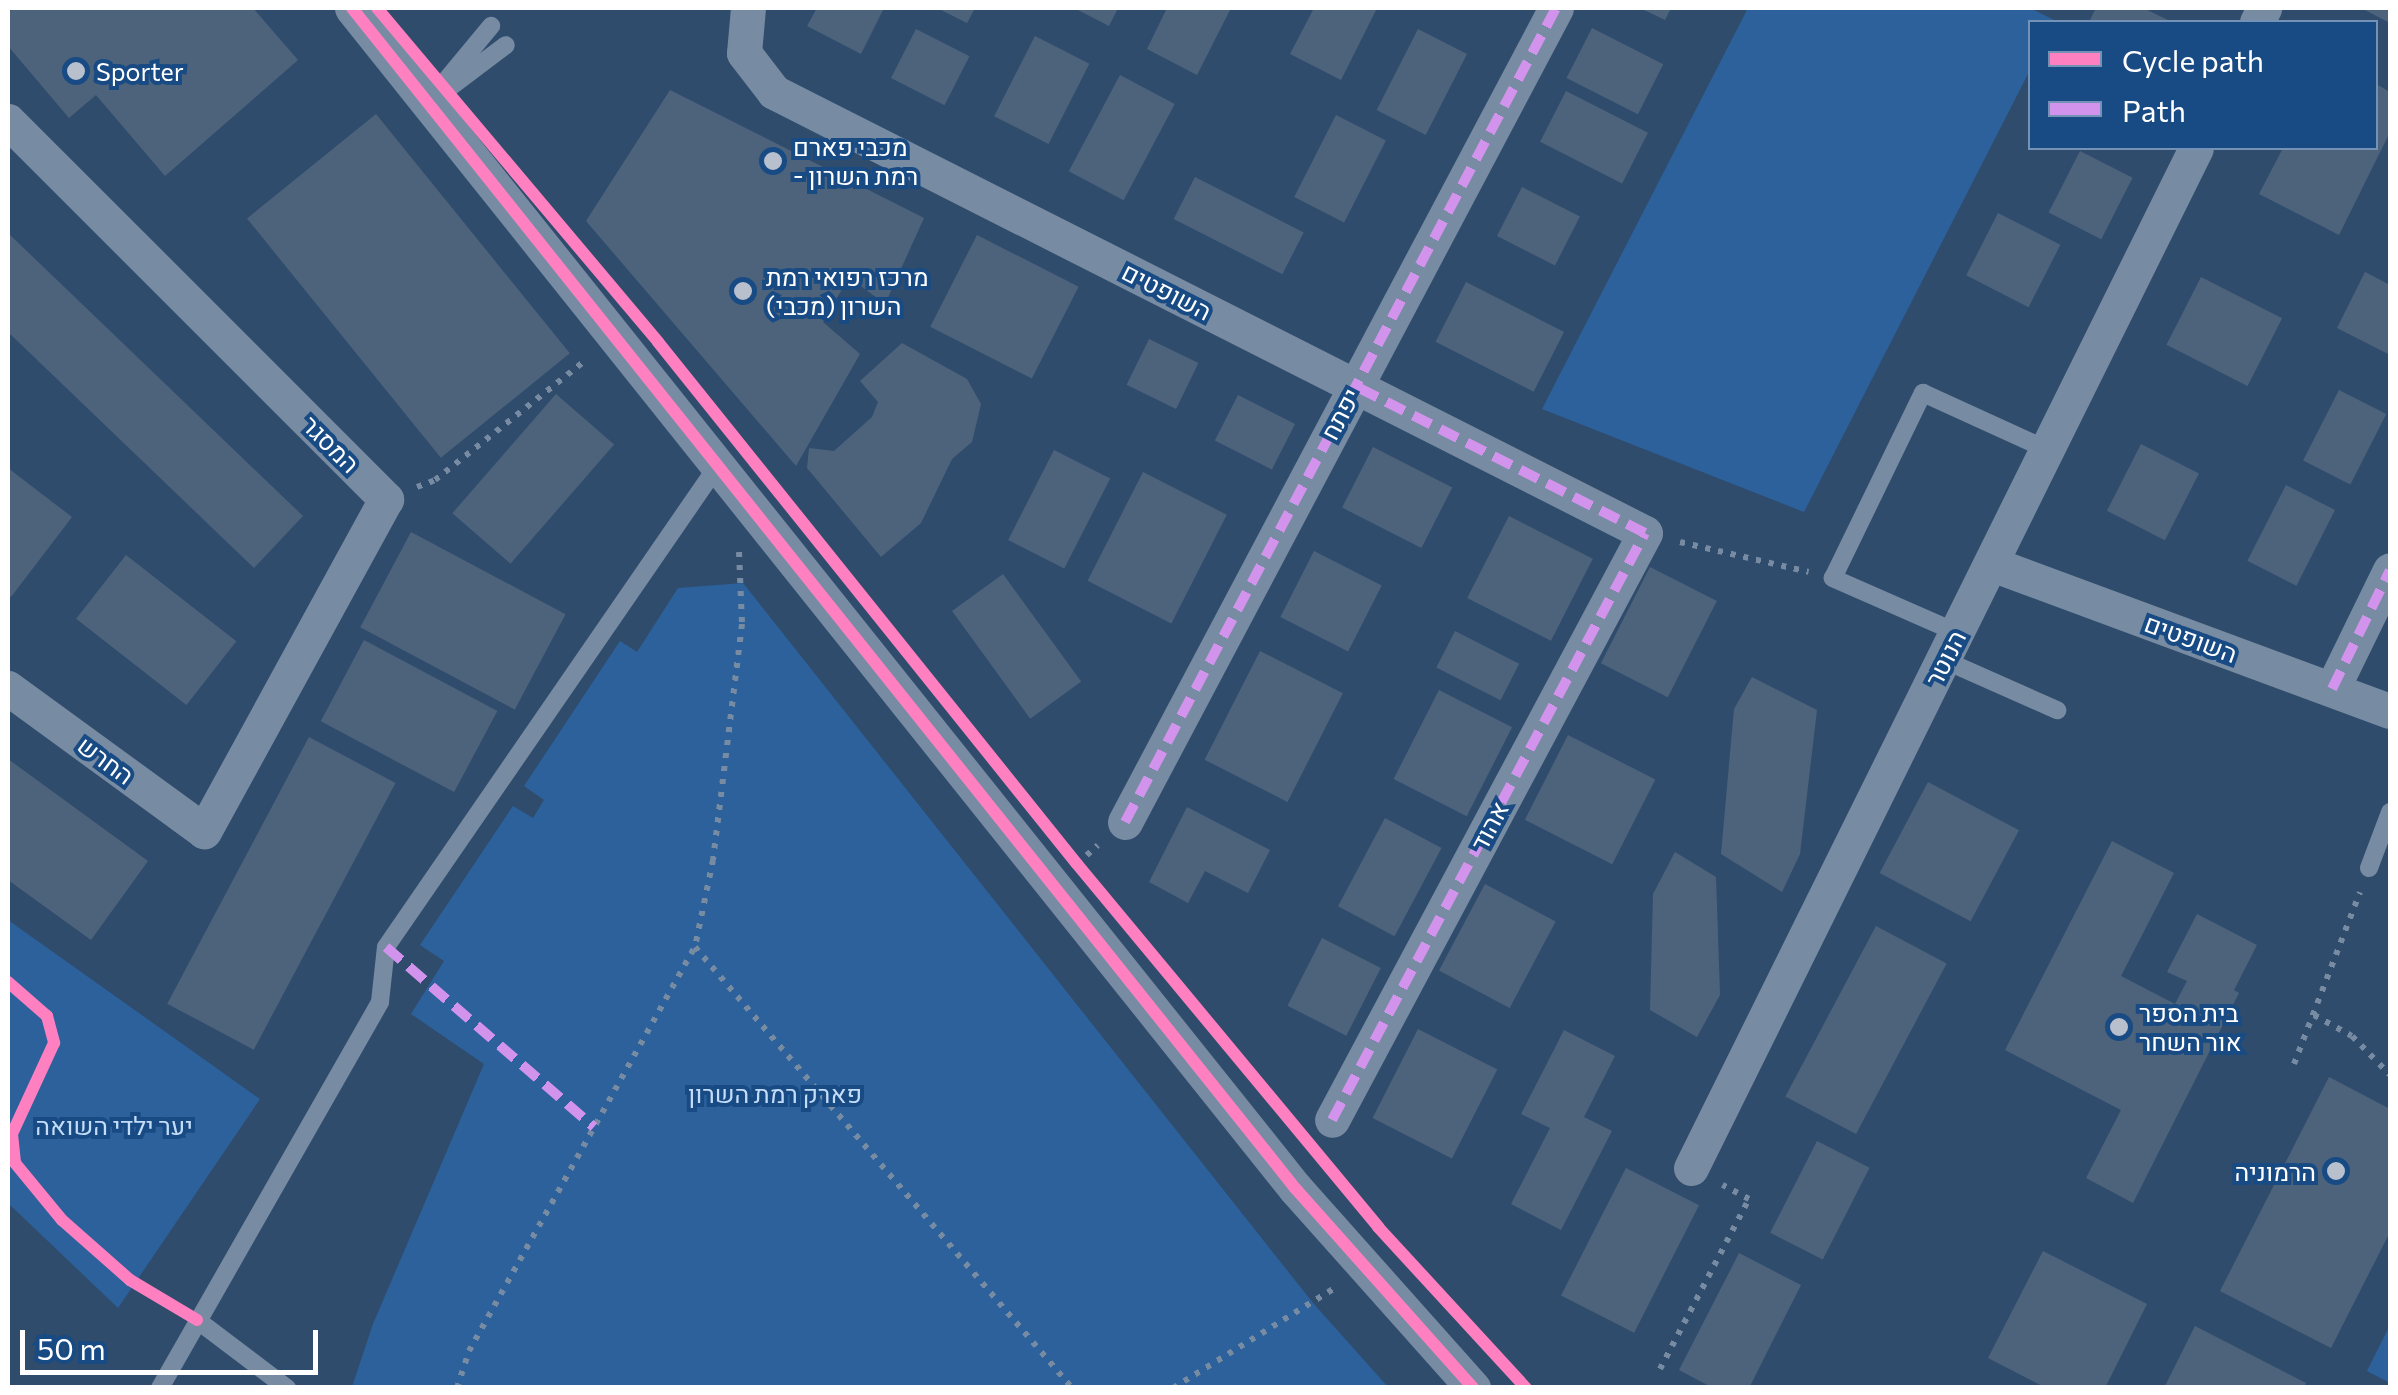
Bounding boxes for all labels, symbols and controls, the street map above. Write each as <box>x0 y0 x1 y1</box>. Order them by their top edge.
legend <box>2028 20 2378 150</box>
text: Cycle path <box>2122 41 2264 78</box>
place label: Sporter <box>96 56 184 86</box>
marker: Sporter <box>65 60 87 82</box>
text: Path <box>2122 91 2186 128</box>
place label: מכבי פארם - רמת השרון <box>793 132 918 191</box>
marker: מכבי פארם - רמת השרון <box>762 150 784 172</box>
street label: השופטים <box>1117 256 1217 326</box>
place label: מרכז רפואי רמת השרון (מכבי) <box>766 262 929 321</box>
marker: מרכז רפואי רמת השרון (מכבי) <box>730 278 756 304</box>
street label: יפתח <box>1314 383 1366 445</box>
street label: המסגר <box>296 409 366 479</box>
street label: השופטים <box>2141 607 2241 669</box>
street label: הנוטר <box>1918 625 1972 691</box>
street label: החרש <box>72 730 140 790</box>
street label: אהוד <box>1464 796 1514 856</box>
place label: בית הספר אור השחר <box>2139 998 2241 1057</box>
marker: בית הספר אור השחר <box>2108 1016 2130 1038</box>
park label: פארק רמת השרון <box>688 1078 862 1108</box>
park label: יער ילדי השואה <box>35 1110 193 1140</box>
place label: הרמוניה <box>2235 1156 2316 1186</box>
marker: הרמוניה <box>2325 1160 2347 1182</box>
scale bar <box>25 1310 322 1372</box>
text: 50 m <box>37 1329 106 1366</box>

